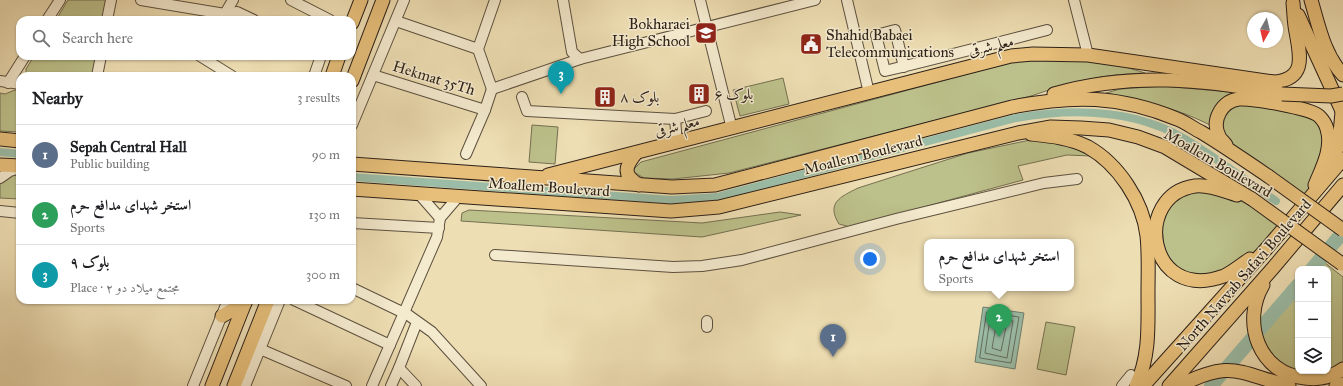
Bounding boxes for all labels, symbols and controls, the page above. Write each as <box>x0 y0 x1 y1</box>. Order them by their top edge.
north arrow <box>1247 12 1283 48</box>
place label: Bokharaei High School <box>612 15 691 50</box>
search box <box>16 16 356 60</box>
school or university icon: Bokharaei High School <box>693 20 719 46</box>
place label: Shahid Babaei Telecommunications <box>826 26 954 61</box>
icon: search <box>30 27 52 49</box>
text: Search here <box>62 29 133 47</box>
public building icon: Shahid Babaei Telecommunications <box>798 31 824 57</box>
street label: معلم شرقی <box>967 32 1017 66</box>
street label: Hekmat 35Th <box>391 57 478 99</box>
pin: 3 <box>548 61 574 94</box>
building icon: بلوک ۶ <box>686 81 712 107</box>
building icon: بلوک ۸ <box>592 84 618 110</box>
place label: بلوک ۶ <box>714 85 753 103</box>
text: Nearby <box>32 88 83 109</box>
place label: بلوک ۸ <box>620 88 659 106</box>
text: 3 results <box>297 90 340 106</box>
street label: معلم شرقی <box>653 112 703 146</box>
street label: Moallem Boulevard <box>1161 125 1276 201</box>
street label: Moallem Boulevard <box>802 131 925 178</box>
text: Sepah Central Hall <box>70 138 187 156</box>
text: 1 <box>42 147 48 163</box>
text: 90 m <box>312 147 340 163</box>
text: Public building <box>70 156 149 172</box>
street label: Moallem Boulevard <box>488 174 611 200</box>
street label: North Navvab Safavi Boulevard <box>1173 195 1315 355</box>
text: استخر شهدای مدافع حرم <box>70 196 191 214</box>
text: 2 <box>42 207 48 223</box>
text: 130 m <box>308 207 340 223</box>
text: Sports <box>70 220 105 236</box>
popup <box>924 239 1074 291</box>
text: استخر شهدای مدافع حرم <box>938 247 1060 265</box>
your location <box>860 249 880 269</box>
text: بلوک ۹ <box>70 253 109 271</box>
map controls <box>1295 266 1331 374</box>
button: + <box>1295 266 1331 302</box>
text: 3 <box>42 267 48 283</box>
text: 300 m <box>306 267 340 283</box>
text: Sports <box>938 271 973 287</box>
text: Place · مجتمع میلاد دو ۲ <box>70 280 179 296</box>
button: − <box>1295 302 1331 338</box>
pin: 2 <box>986 304 1012 337</box>
pin: 1 <box>820 324 846 357</box>
button: layers <box>1295 338 1331 374</box>

